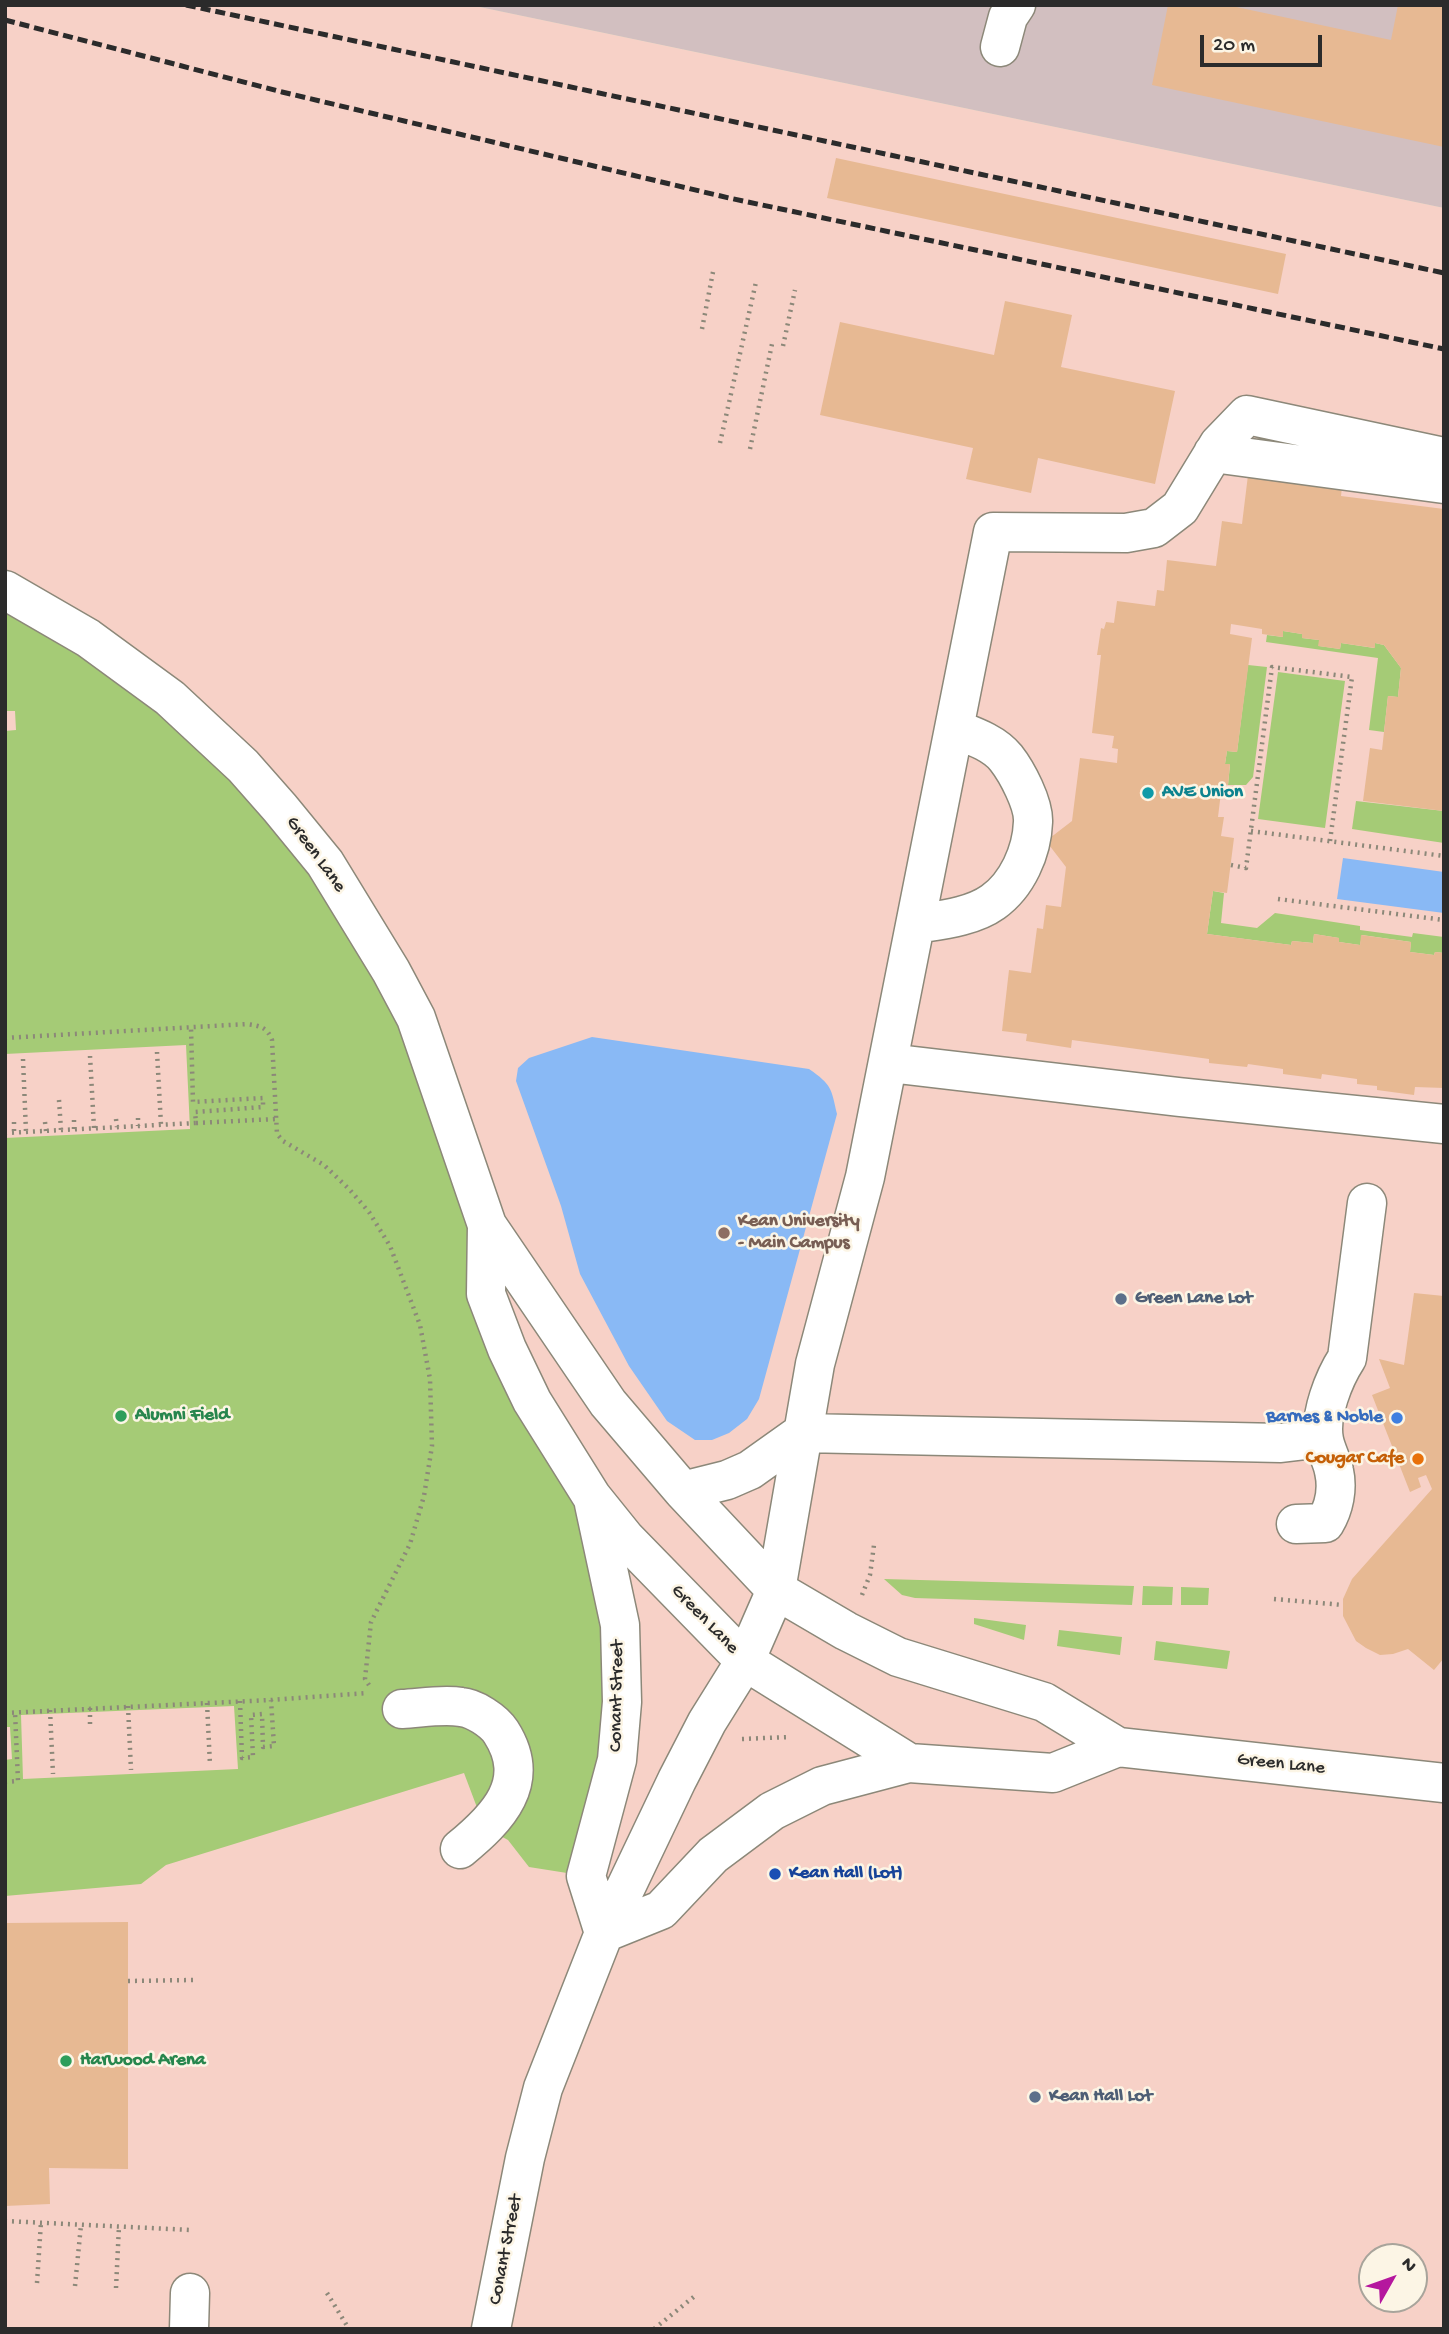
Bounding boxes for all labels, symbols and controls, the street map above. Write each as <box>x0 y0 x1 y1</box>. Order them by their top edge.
scale bar <box>1204 21 1326 65</box>
text: 20 m <box>1213 34 1255 59</box>
place label: AVE Union <box>1162 782 1243 804</box>
marker: AVE Union <box>1140 785 1156 801</box>
street label: Green Lane <box>280 813 350 897</box>
place label: Kean University - Main Campus <box>738 1211 860 1255</box>
marker: Kean University - Main Campus <box>716 1225 732 1241</box>
place label: Green Lane Lot <box>1135 1288 1252 1310</box>
marker: Green Lane Lot <box>1113 1291 1129 1307</box>
place label: Alumni Field <box>135 1405 229 1427</box>
place label: Barnes & Noble <box>1266 1407 1383 1429</box>
marker: Alumni Field <box>113 1408 129 1424</box>
marker: Barnes & Noble <box>1389 1410 1405 1426</box>
place label: Cougar Cafe <box>1306 1448 1404 1470</box>
marker: Cougar Cafe <box>1410 1451 1426 1467</box>
street label: Green Lane <box>665 1580 743 1660</box>
street label: Conant Street <box>606 1640 630 1752</box>
street label: Green Lane <box>1236 1749 1326 1781</box>
place label: Kean Hall (Lot) <box>789 1863 903 1885</box>
marker: Kean Hall (Lot) <box>767 1866 783 1882</box>
place label: Harwood Arena <box>80 2050 206 2072</box>
marker: Harwood Arena <box>58 2053 74 2069</box>
place label: Kean Hall Lot <box>1049 2086 1152 2108</box>
marker: Kean Hall Lot <box>1027 2089 1043 2105</box>
street label: Conant Street <box>485 2193 529 2307</box>
north arrow <box>1358 2243 1428 2313</box>
text: N <box>1395 2253 1421 2278</box>

